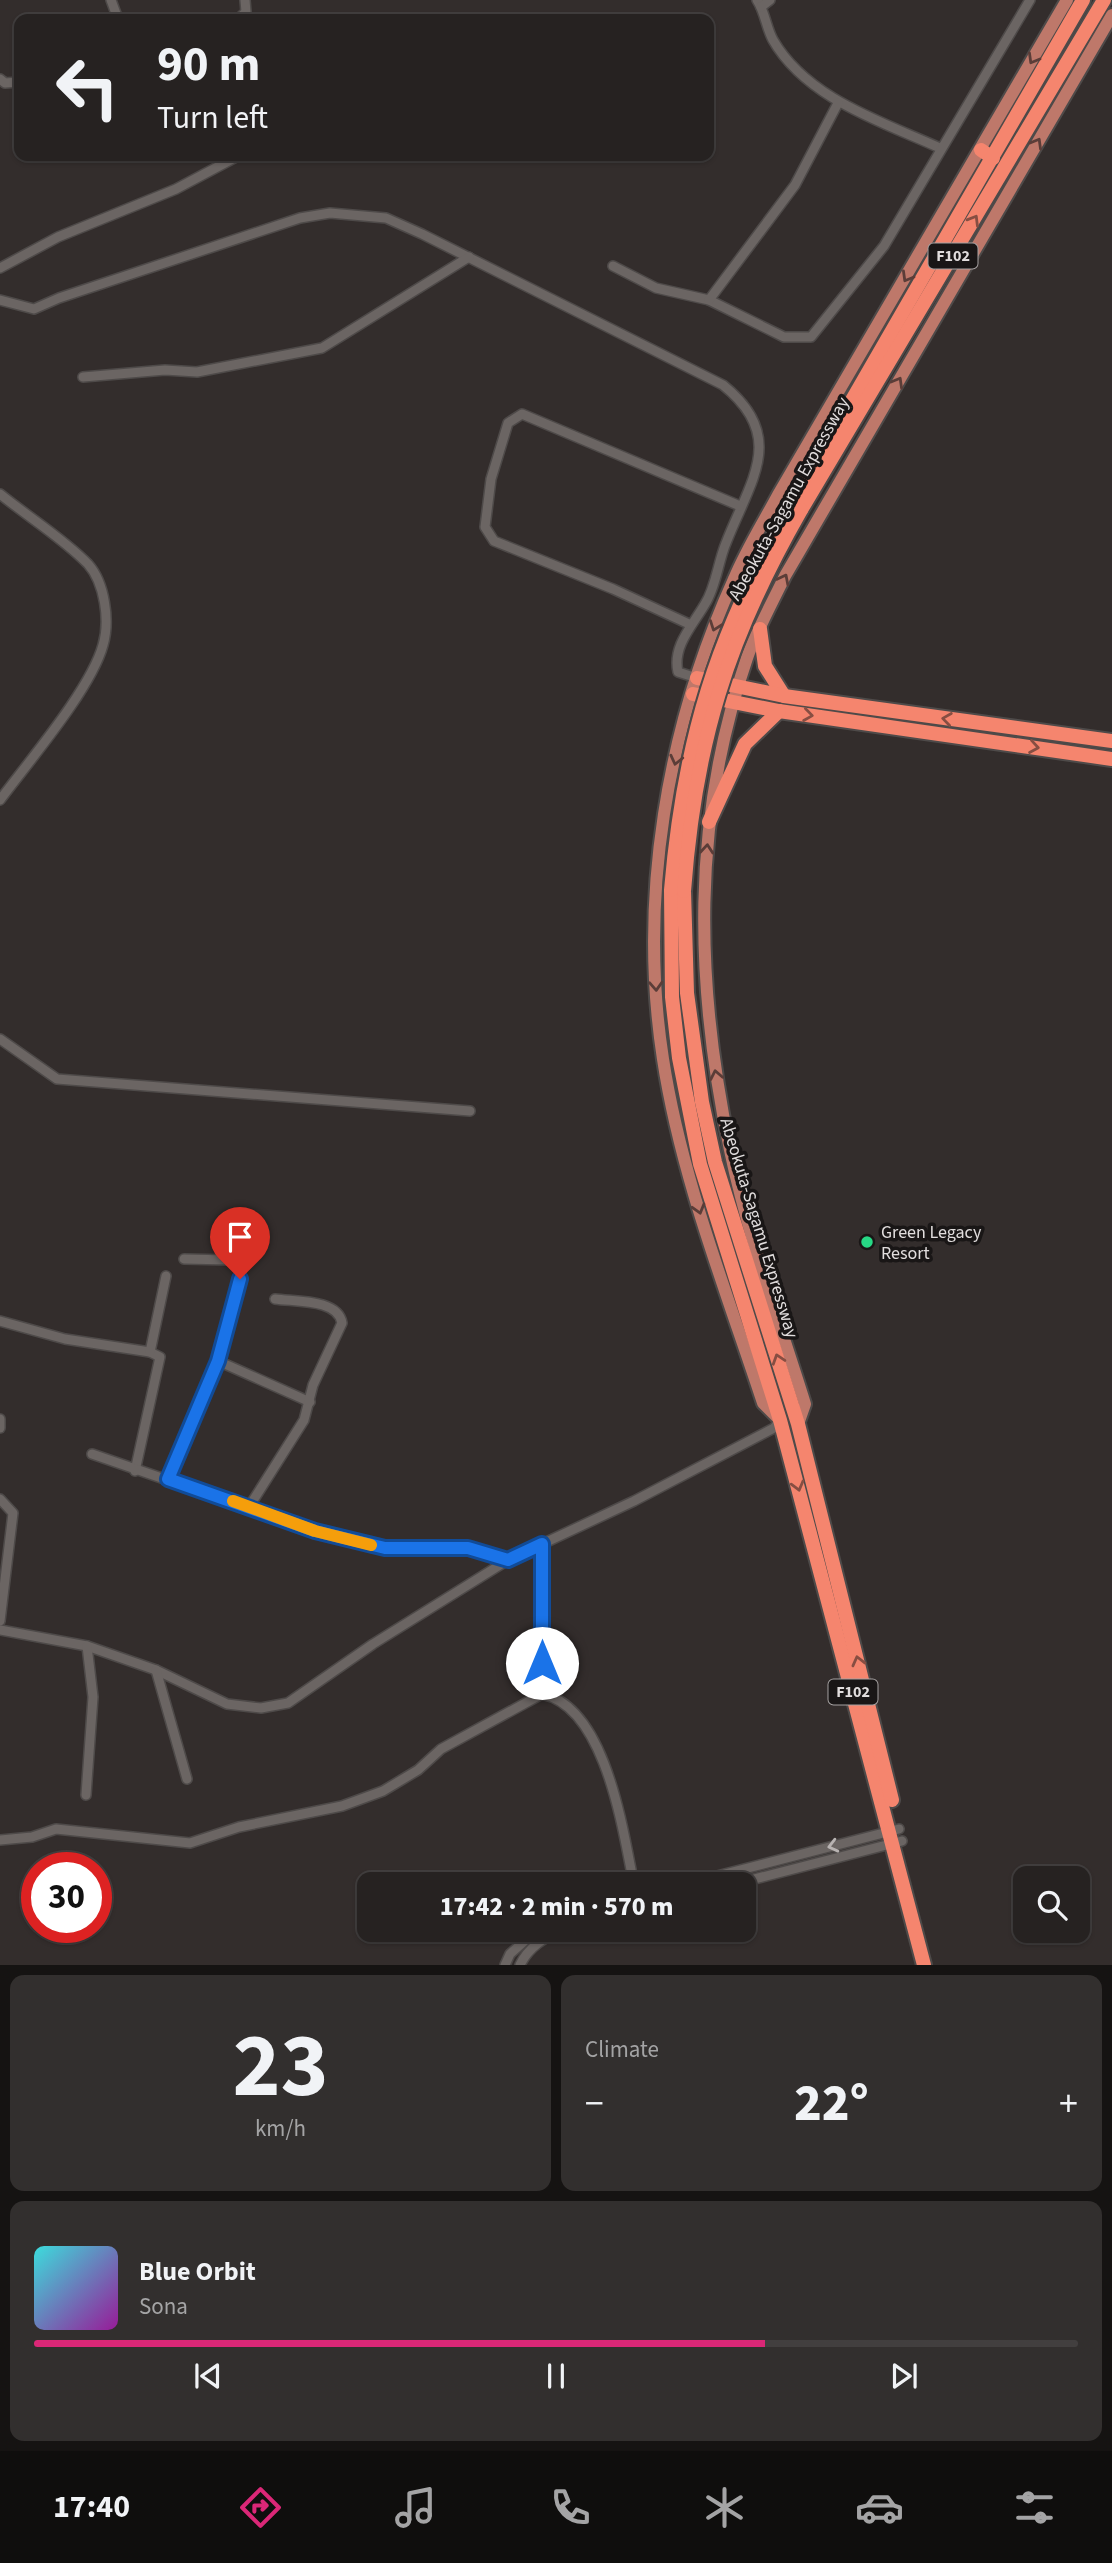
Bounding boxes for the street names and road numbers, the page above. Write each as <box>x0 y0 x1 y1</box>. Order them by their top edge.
road number: F102 <box>928 244 978 268</box>
street label: Abeokuta-Sagamu Expressway <box>723 392 856 605</box>
street label: Abeokuta-Sagamu Expressway <box>714 1115 805 1342</box>
road number: F102 <box>828 1680 878 1704</box>

